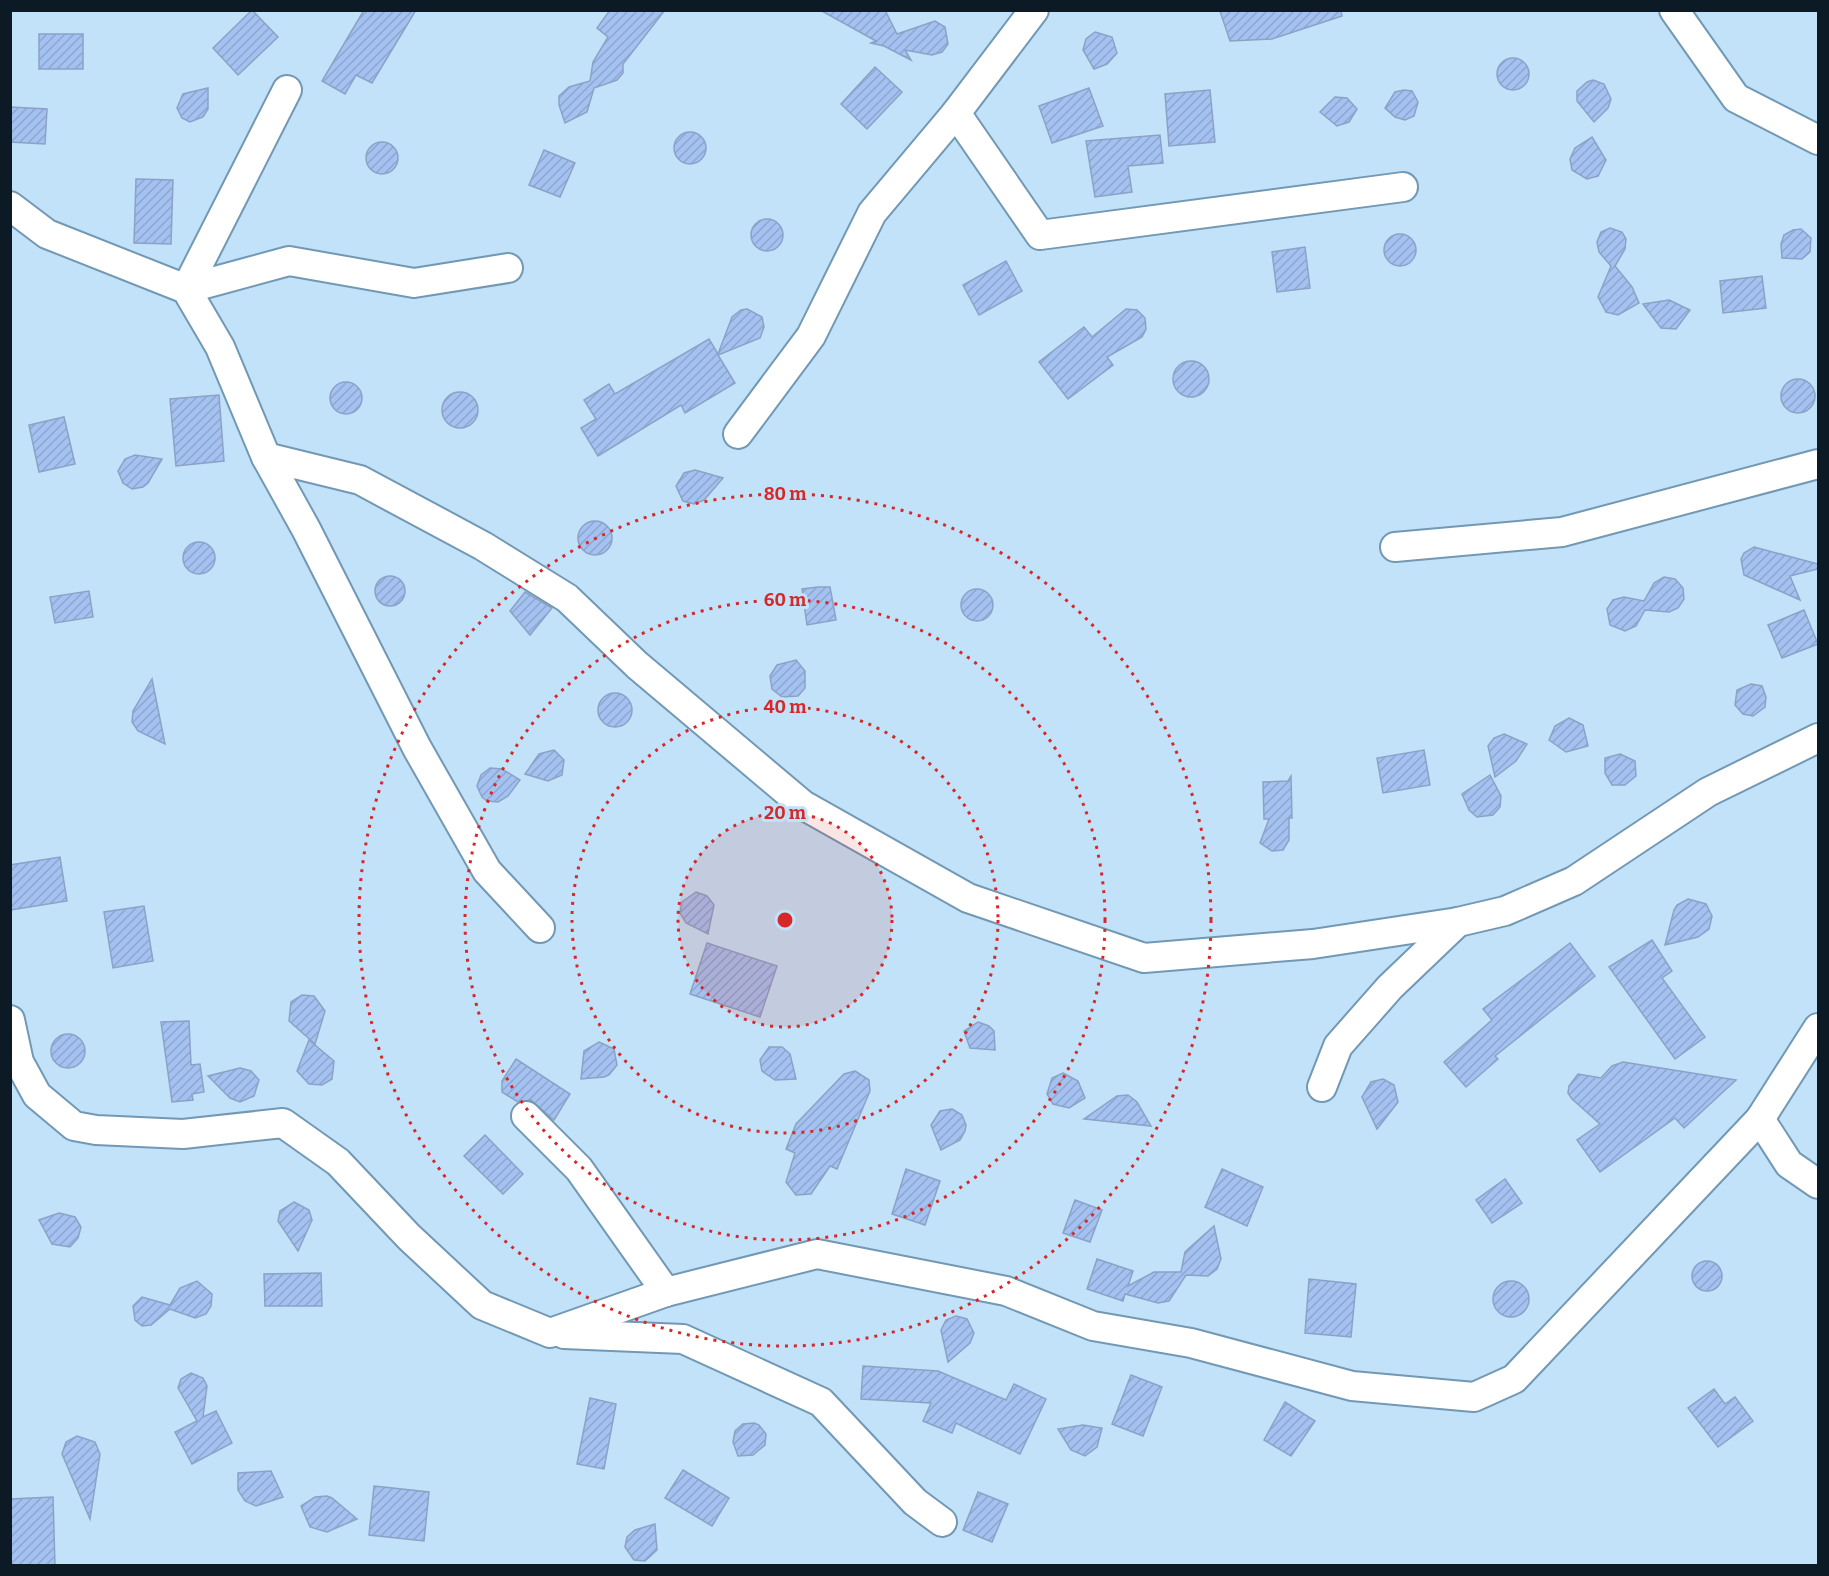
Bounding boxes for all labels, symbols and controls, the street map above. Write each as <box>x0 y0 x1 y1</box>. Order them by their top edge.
text: 80 m <box>764 483 806 505</box>
text: 60 m <box>764 589 806 611</box>
text: 40 m <box>764 696 806 718</box>
text: 20 m <box>764 802 806 824</box>
centre of rings <box>775 910 795 930</box>

